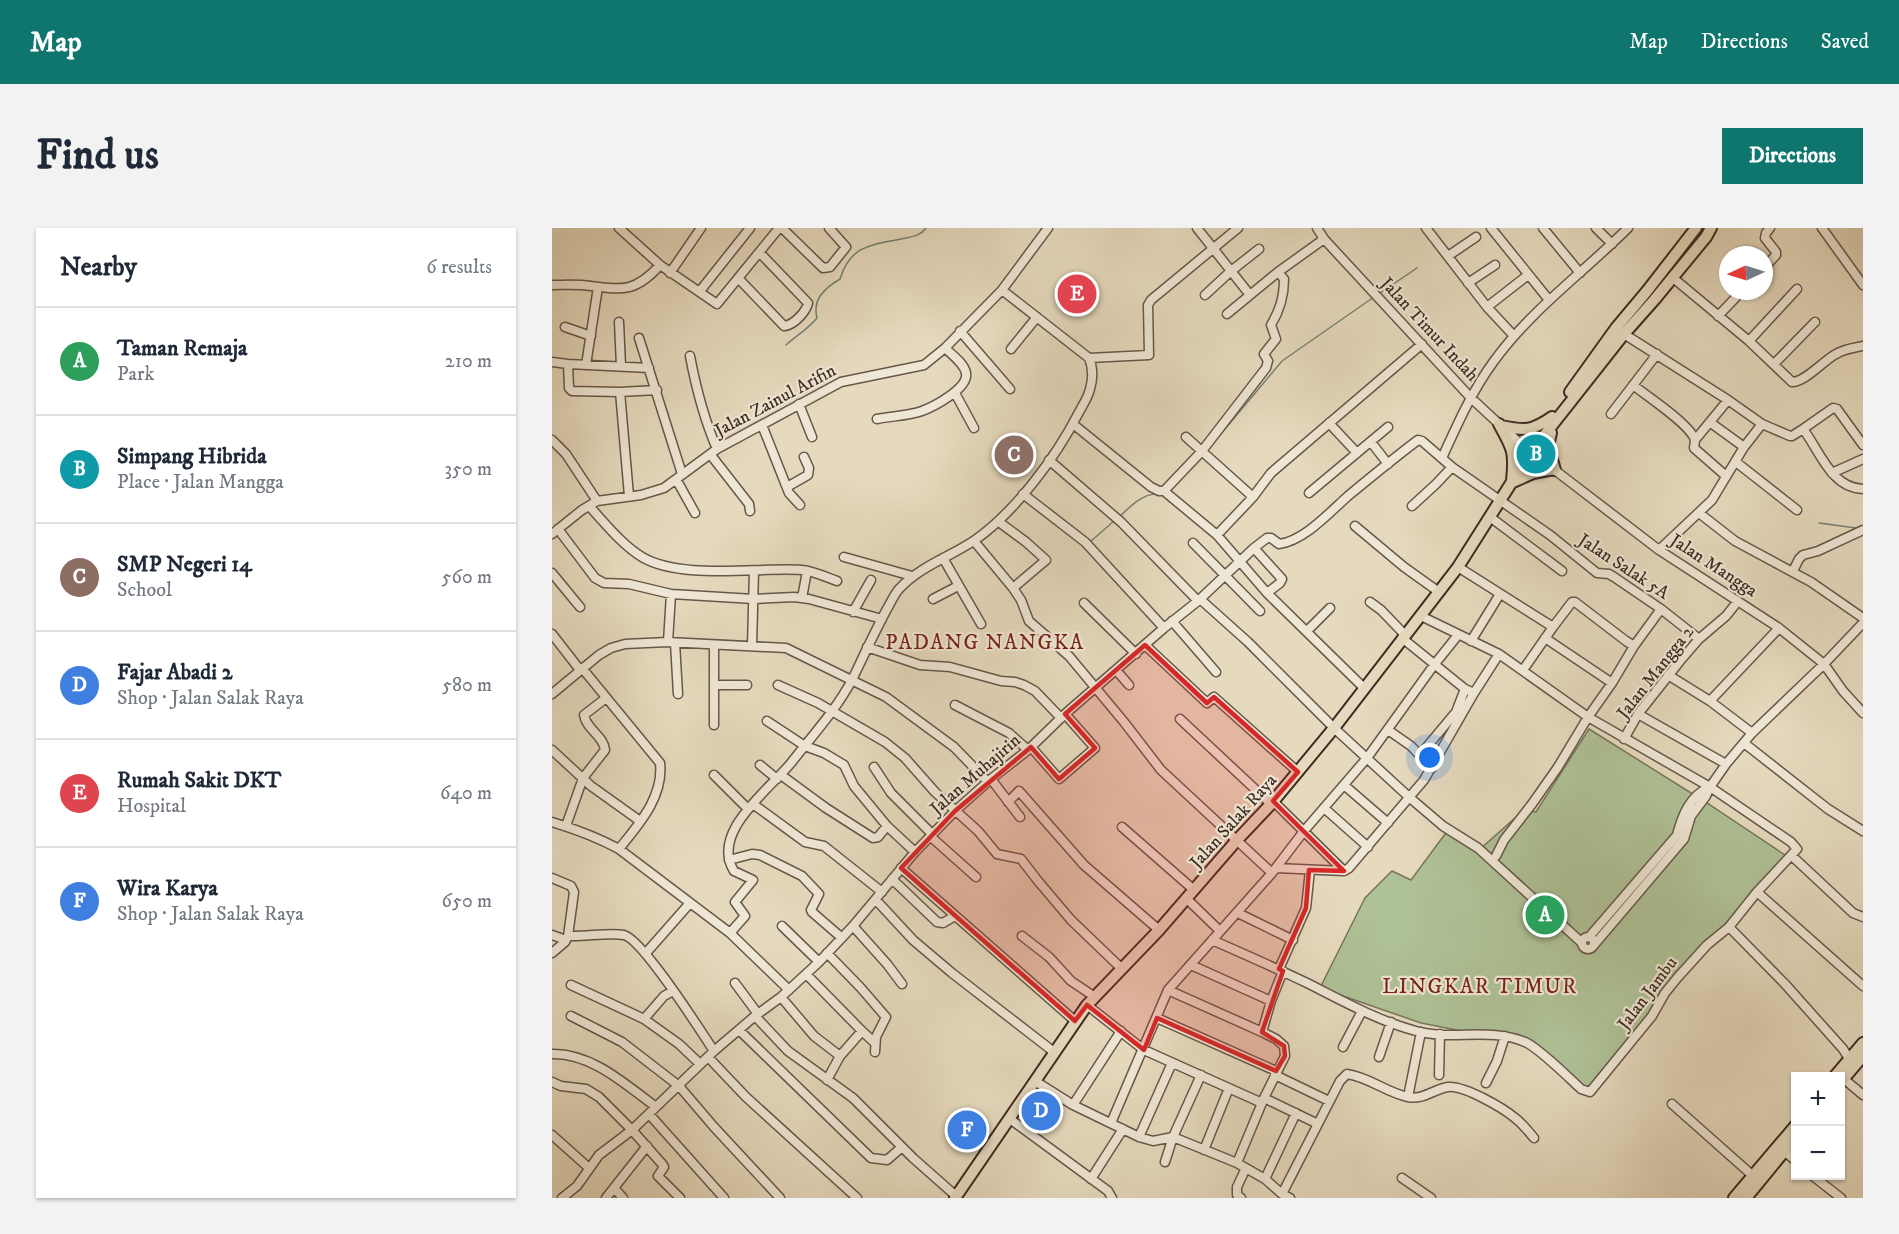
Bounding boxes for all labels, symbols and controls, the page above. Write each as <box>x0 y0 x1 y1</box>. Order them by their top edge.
text: Map <box>30 25 82 60</box>
text: Map <box>1629 29 1668 55</box>
text: Directions <box>1701 29 1788 55</box>
text: Saved <box>1821 29 1869 55</box>
button: Directions <box>1722 128 1863 184</box>
text: Find us <box>36 130 159 182</box>
north arrow <box>1719 246 1773 300</box>
text: Nearby <box>60 251 137 284</box>
text: 6 results <box>426 255 492 280</box>
pin: E <box>1058 272 1096 316</box>
street label: Jalan Timur Indah <box>1374 272 1484 387</box>
text: Taman Remaja <box>117 335 247 362</box>
text: A <box>73 349 86 374</box>
text: 210 m <box>445 349 492 374</box>
street label: Jalan Zainul Arifin <box>709 359 840 443</box>
text: Park <box>117 362 154 387</box>
pin: C <box>994 432 1034 478</box>
pin: B <box>1516 432 1556 476</box>
text: Simpang Hibrida <box>117 443 267 470</box>
text: B <box>73 457 86 482</box>
text: 350 m <box>445 457 492 482</box>
text: Place · Jalan Mangga <box>117 470 284 495</box>
street label: Jalan Salak 5A <box>1572 528 1674 605</box>
street label: Jalan Mangga <box>1664 528 1761 602</box>
text: SMP Negeri 14 <box>117 551 252 578</box>
text: C <box>73 565 86 590</box>
text: 560 m <box>442 565 492 590</box>
text: School <box>117 578 172 603</box>
street label: Jalan Mangga 2 <box>1611 622 1699 725</box>
district label: PADANG NANGKA <box>885 630 1085 656</box>
text: Fajar Abadi 2 <box>117 659 233 686</box>
text: D <box>72 673 87 698</box>
text: 580 m <box>442 673 492 698</box>
text: Shop · Jalan Salak Raya <box>117 686 304 711</box>
street label: Jalan Muhajirin <box>925 729 1026 821</box>
your location <box>1415 743 1444 772</box>
text: Rumah Sakit DKT <box>117 767 282 794</box>
street label: Jalan Salak Raya <box>1184 770 1282 875</box>
text: E <box>72 781 87 806</box>
text: 640 m <box>440 781 492 806</box>
text: Hospital <box>117 794 186 819</box>
text: Wira Karya <box>117 875 218 902</box>
text: F <box>73 889 86 914</box>
text: 650 m <box>442 889 492 914</box>
pin: A <box>1526 892 1564 938</box>
text: Shop · Jalan Salak Raya <box>117 902 304 927</box>
street label: Jalan Jambu <box>1612 952 1683 1036</box>
district label: LINGKAR TIMUR <box>1382 974 1578 1000</box>
map controls <box>1791 1072 1845 1180</box>
button: + <box>1791 1072 1845 1126</box>
pin: D <box>1022 1088 1060 1134</box>
pin: F <box>948 1108 986 1152</box>
button: − <box>1791 1126 1845 1180</box>

